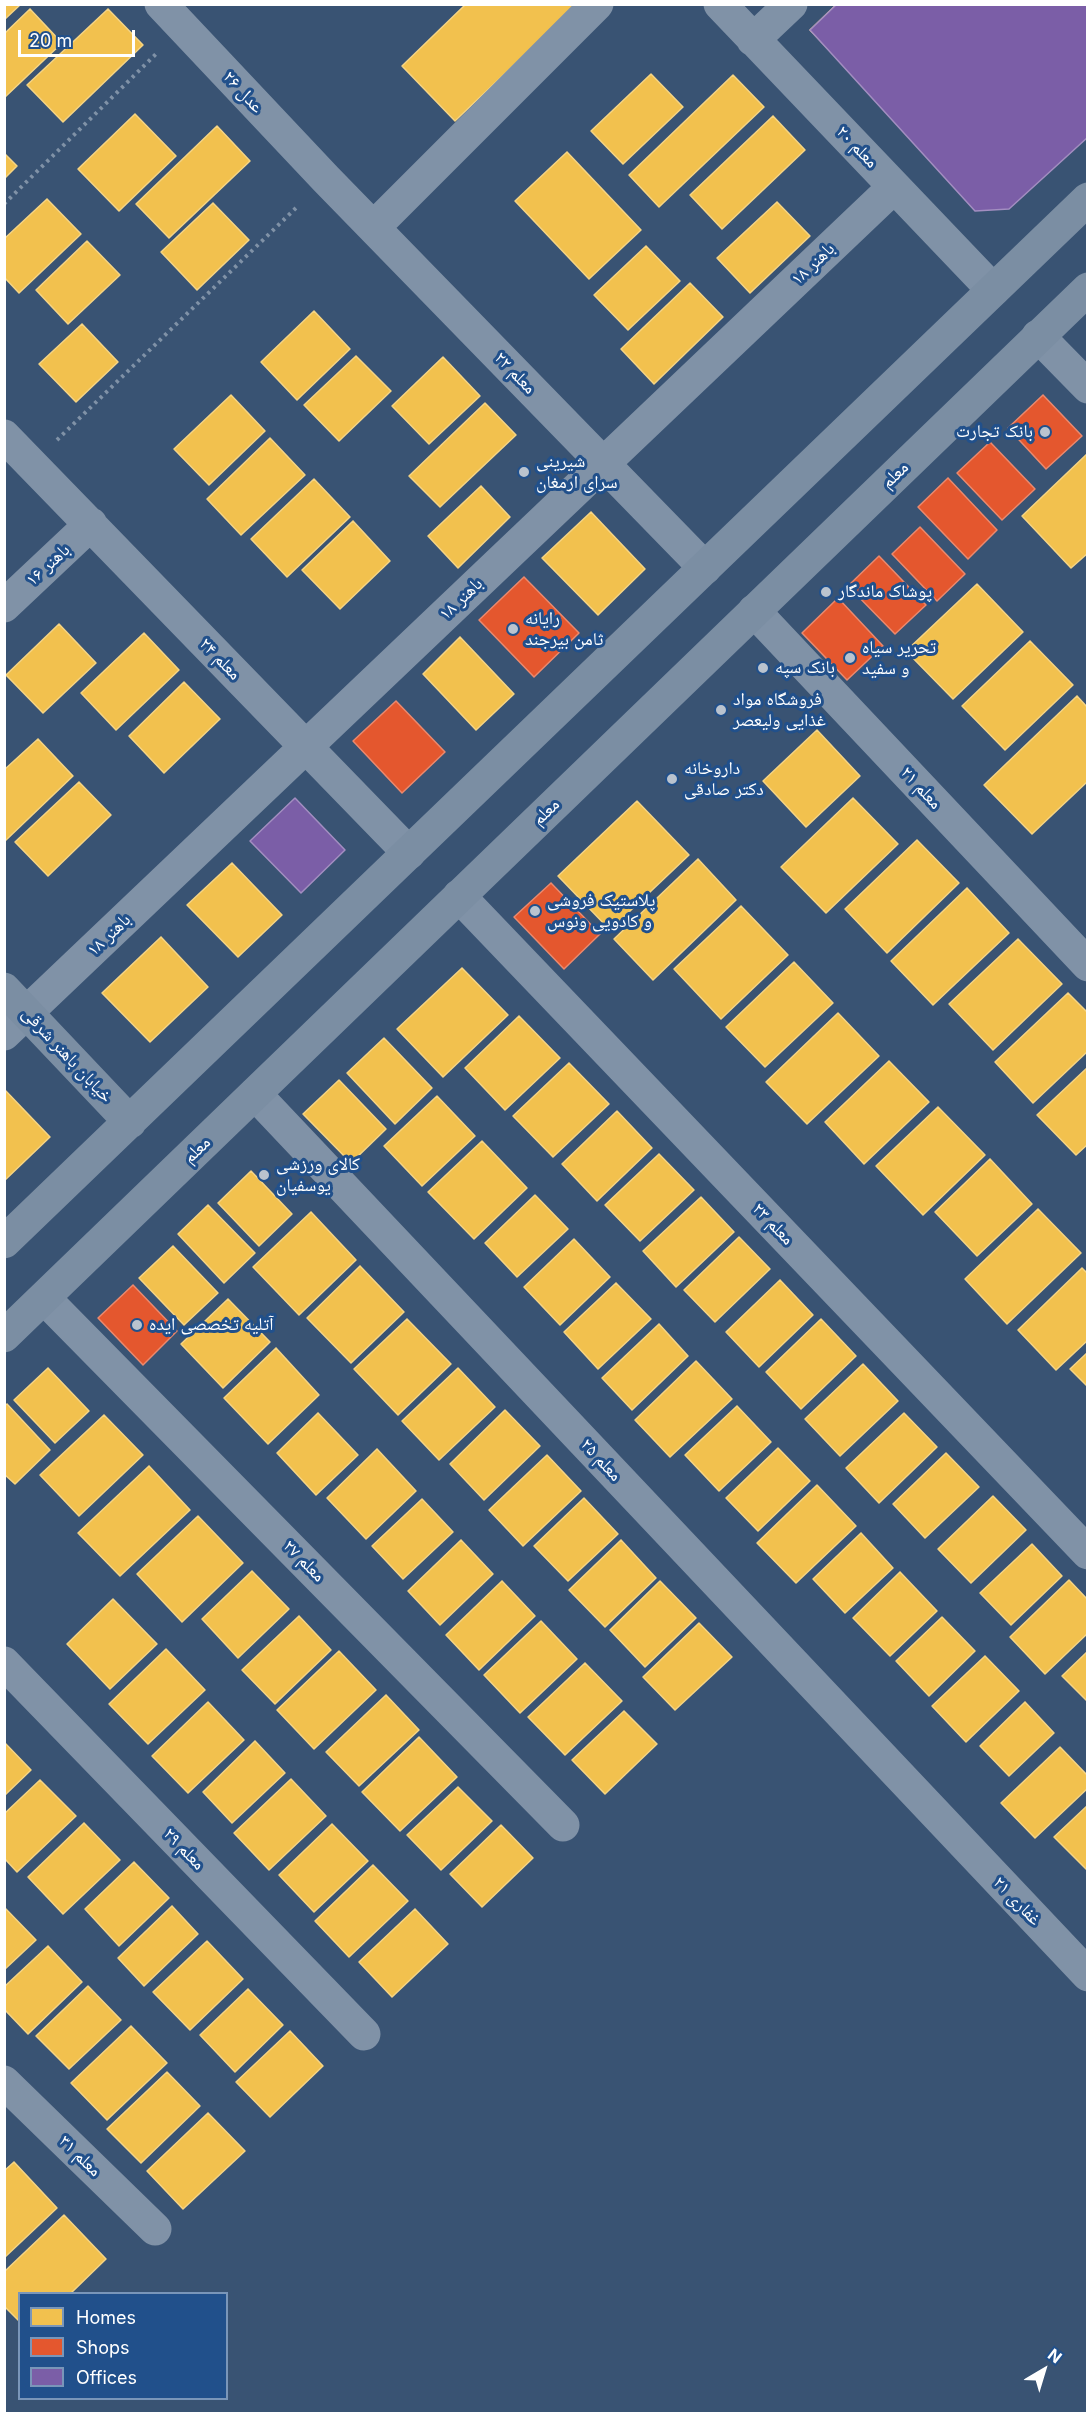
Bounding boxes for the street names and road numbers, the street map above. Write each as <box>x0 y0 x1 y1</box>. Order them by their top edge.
street label: عدل ۲۶ <box>218 67 268 117</box>
street label: معلم ۲۰ <box>832 121 882 173</box>
street label: باهنر ۱۸ <box>787 238 839 290</box>
street label: معلم ۲۲ <box>490 347 540 399</box>
street label: معلم <box>877 457 913 493</box>
street label: باهنر ۱۶ <box>21 539 75 591</box>
street label: باهنر ۱۸ <box>435 573 487 625</box>
street label: معلم ۲۴ <box>195 633 245 685</box>
street label: معلم ۲۱ <box>896 762 946 814</box>
street label: معلم <box>528 794 564 830</box>
street label: باهنر ۱۸ <box>83 909 135 961</box>
street label: خیابان باهنر شرقی <box>17 1003 117 1107</box>
street label: معلم <box>179 1132 215 1168</box>
street label: معلم ۲۳ <box>748 1198 798 1250</box>
street label: معلم ۲۵ <box>576 1434 626 1486</box>
street label: معلم ۲۷ <box>278 1535 330 1587</box>
street label: معلم ۲۹ <box>159 1823 209 1875</box>
street label: غفاری ۲۱ <box>988 1872 1046 1930</box>
street label: معلم ۳۱ <box>54 2131 106 2181</box>

